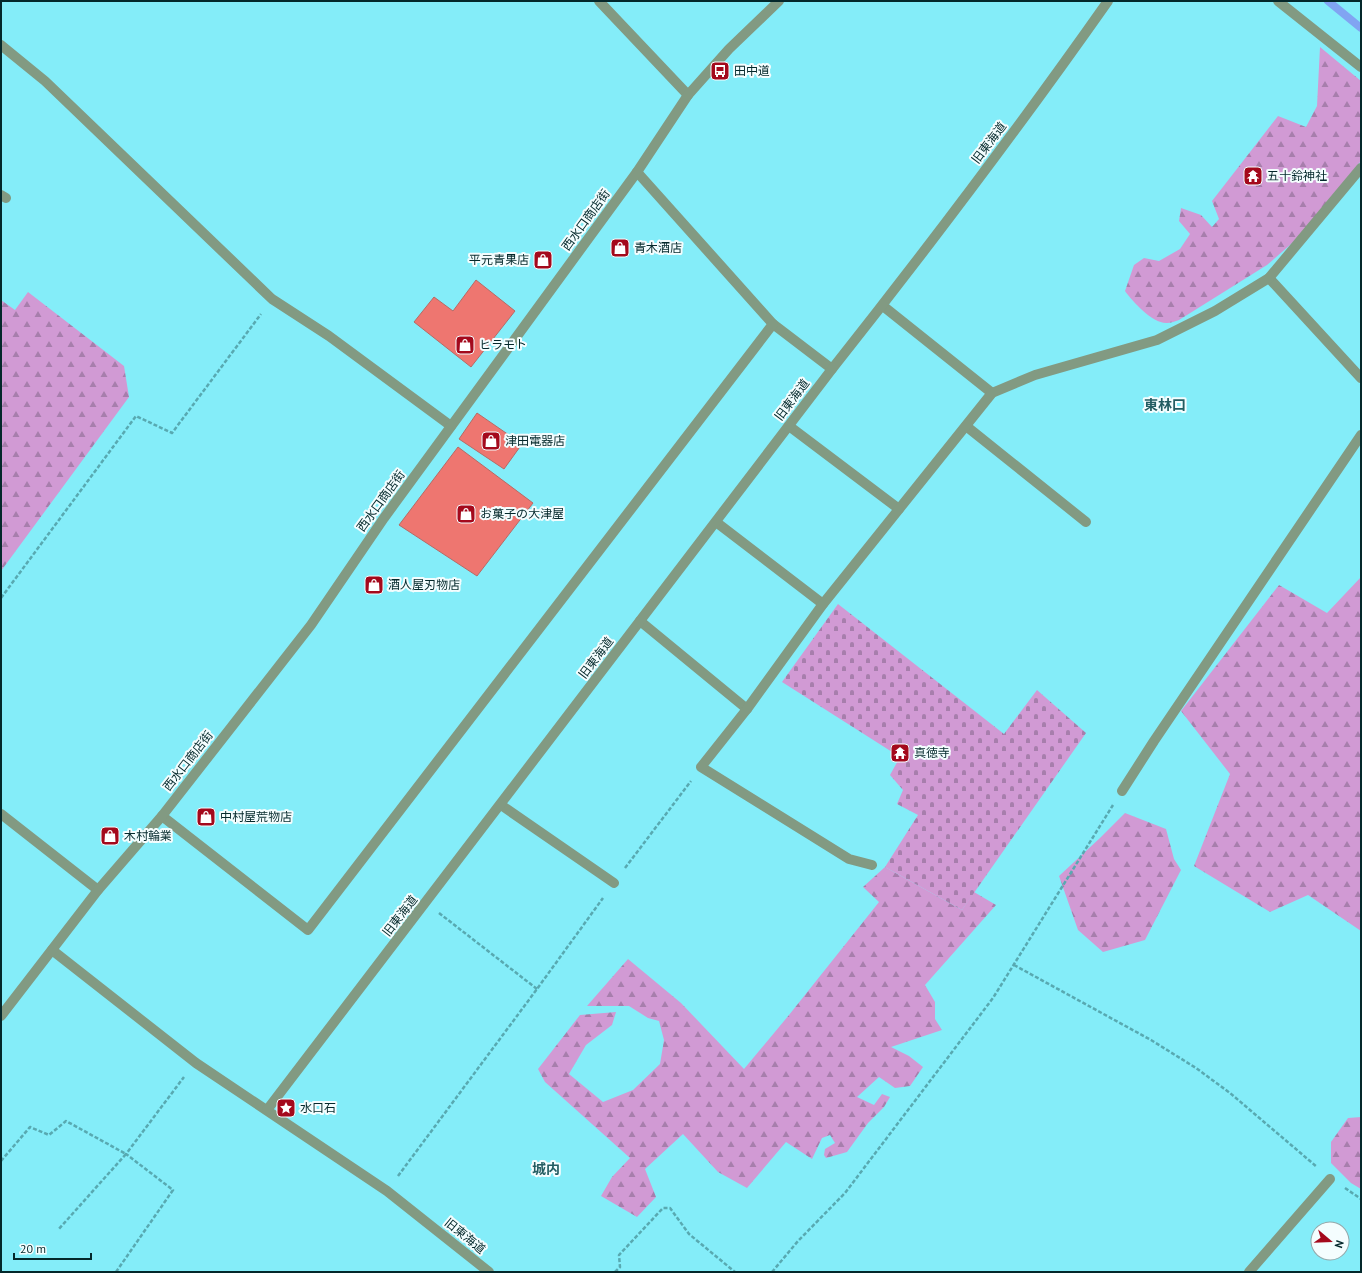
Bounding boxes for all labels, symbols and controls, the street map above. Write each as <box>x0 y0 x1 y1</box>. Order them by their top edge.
bus stop icon: 田中道 <box>709 60 731 82</box>
place label: 田中道 <box>734 63 770 78</box>
street label: 旧東海道 <box>968 119 1009 166</box>
temple icon: 五十鈴神社 <box>1242 165 1264 187</box>
place label: 五十鈴神社 <box>1267 168 1327 183</box>
street label: 西水口商店街 <box>558 186 613 253</box>
shop icon: 青木酒店 <box>609 237 631 259</box>
place label: 青木酒店 <box>634 240 682 255</box>
shop icon: 平元青果店 <box>532 249 554 271</box>
place label: 平元青果店 <box>469 252 529 267</box>
shop icon: ヒラモト <box>454 334 476 356</box>
place label: ヒラモト <box>479 337 527 352</box>
street label: 旧東海道 <box>771 376 812 423</box>
district label: 東林口 <box>1144 396 1186 414</box>
shop icon: 津田電器店 <box>480 430 502 452</box>
place label: 津田電器店 <box>505 433 565 448</box>
street label: 西水口商店街 <box>353 467 408 534</box>
shop icon: お菓子の大津屋 <box>455 503 477 525</box>
place label: お菓子の大津屋 <box>480 506 564 521</box>
shop icon: 酒人屋刃物店 <box>363 574 385 596</box>
place label: 酒人屋刃物店 <box>388 577 460 592</box>
street label: 旧東海道 <box>575 634 616 681</box>
street label: 西水口商店街 <box>160 728 216 794</box>
temple icon: 真徳寺 <box>889 742 911 764</box>
place label: 真徳寺 <box>914 745 950 760</box>
shop icon: 中村屋荒物店 <box>195 806 217 828</box>
place label: 中村屋荒物店 <box>220 809 292 824</box>
shop icon: 木村輪業 <box>99 825 121 847</box>
place label: 木村輪業 <box>124 828 172 843</box>
street label: 旧東海道 <box>379 892 420 939</box>
place icon: 水口石 <box>275 1097 297 1119</box>
place label: 水口石 <box>300 1100 336 1115</box>
district label: 城内 <box>532 1160 560 1178</box>
street label: 旧東海道 <box>442 1215 489 1257</box>
north arrow <box>1310 1221 1350 1261</box>
scale bar <box>14 1235 91 1261</box>
text: N <box>1332 1239 1347 1250</box>
text: 20 m <box>20 1241 46 1256</box>

